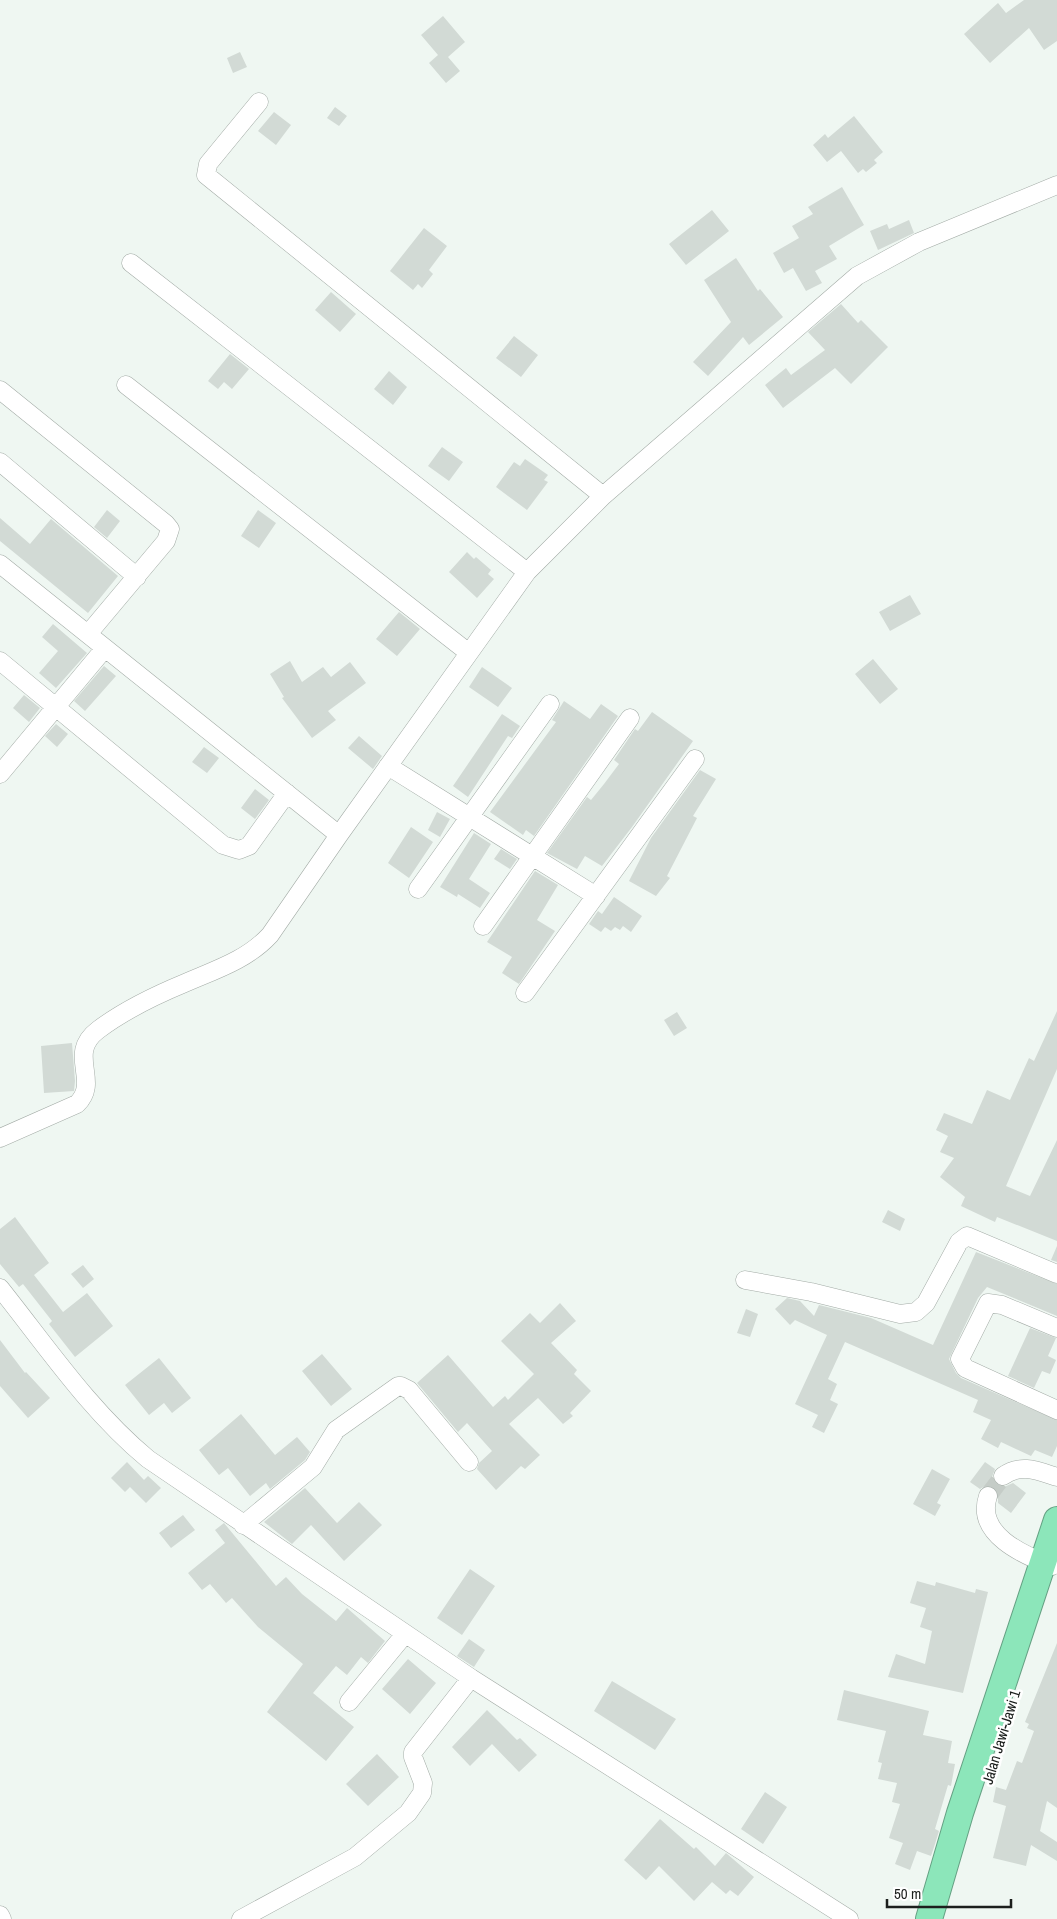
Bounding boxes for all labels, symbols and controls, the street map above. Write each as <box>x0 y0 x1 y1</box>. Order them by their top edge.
street label: Jalan Jawi-Jawi 1 <box>977 1687 1025 1787</box>
scale bar <box>887 1876 1011 1908</box>
text: 50 m <box>894 1883 921 1904</box>

